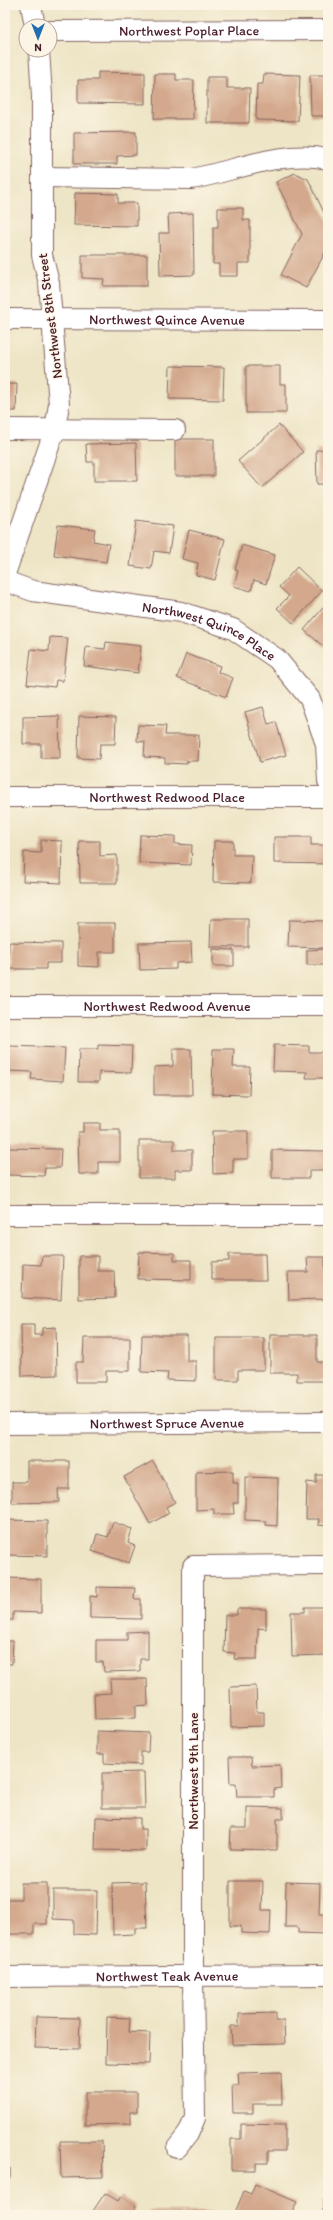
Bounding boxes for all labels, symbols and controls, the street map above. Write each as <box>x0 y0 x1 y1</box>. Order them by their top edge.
north arrow <box>18 18 58 58</box>
street label: Northwest Poplar Place <box>119 22 259 39</box>
text: N <box>34 41 42 54</box>
street label: Northwest 8th Street <box>34 252 66 380</box>
street label: Northwest Quince Avenue <box>89 311 245 328</box>
street label: Northwest Quince Place <box>141 598 279 664</box>
street label: Northwest Redwood Place <box>89 789 245 806</box>
street label: Northwest Redwood Avenue <box>83 998 251 1015</box>
street label: Northwest Spruce Avenue <box>90 1414 245 1432</box>
street label: Northwest 9th Lane <box>185 1712 202 1830</box>
street label: Northwest Teak Avenue <box>96 1967 239 1985</box>

